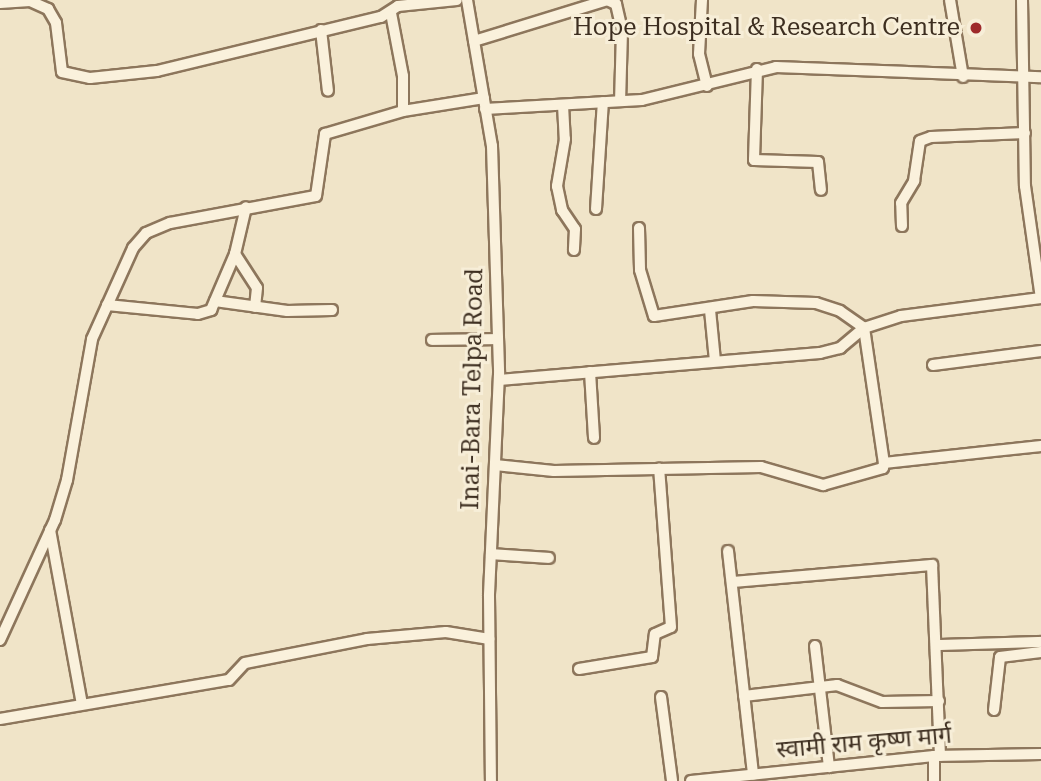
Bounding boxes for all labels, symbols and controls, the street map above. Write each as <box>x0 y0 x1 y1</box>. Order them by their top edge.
place label: Hope Hospital & Research Centre <box>573 14 960 42</box>
marker: Hope Hospital & Research Centre <box>966 18 986 38</box>
street label: Inai-Bara Telpa Road <box>456 268 490 510</box>
street label: स्वामी राम कृष्ण मार्ग <box>775 721 953 765</box>

